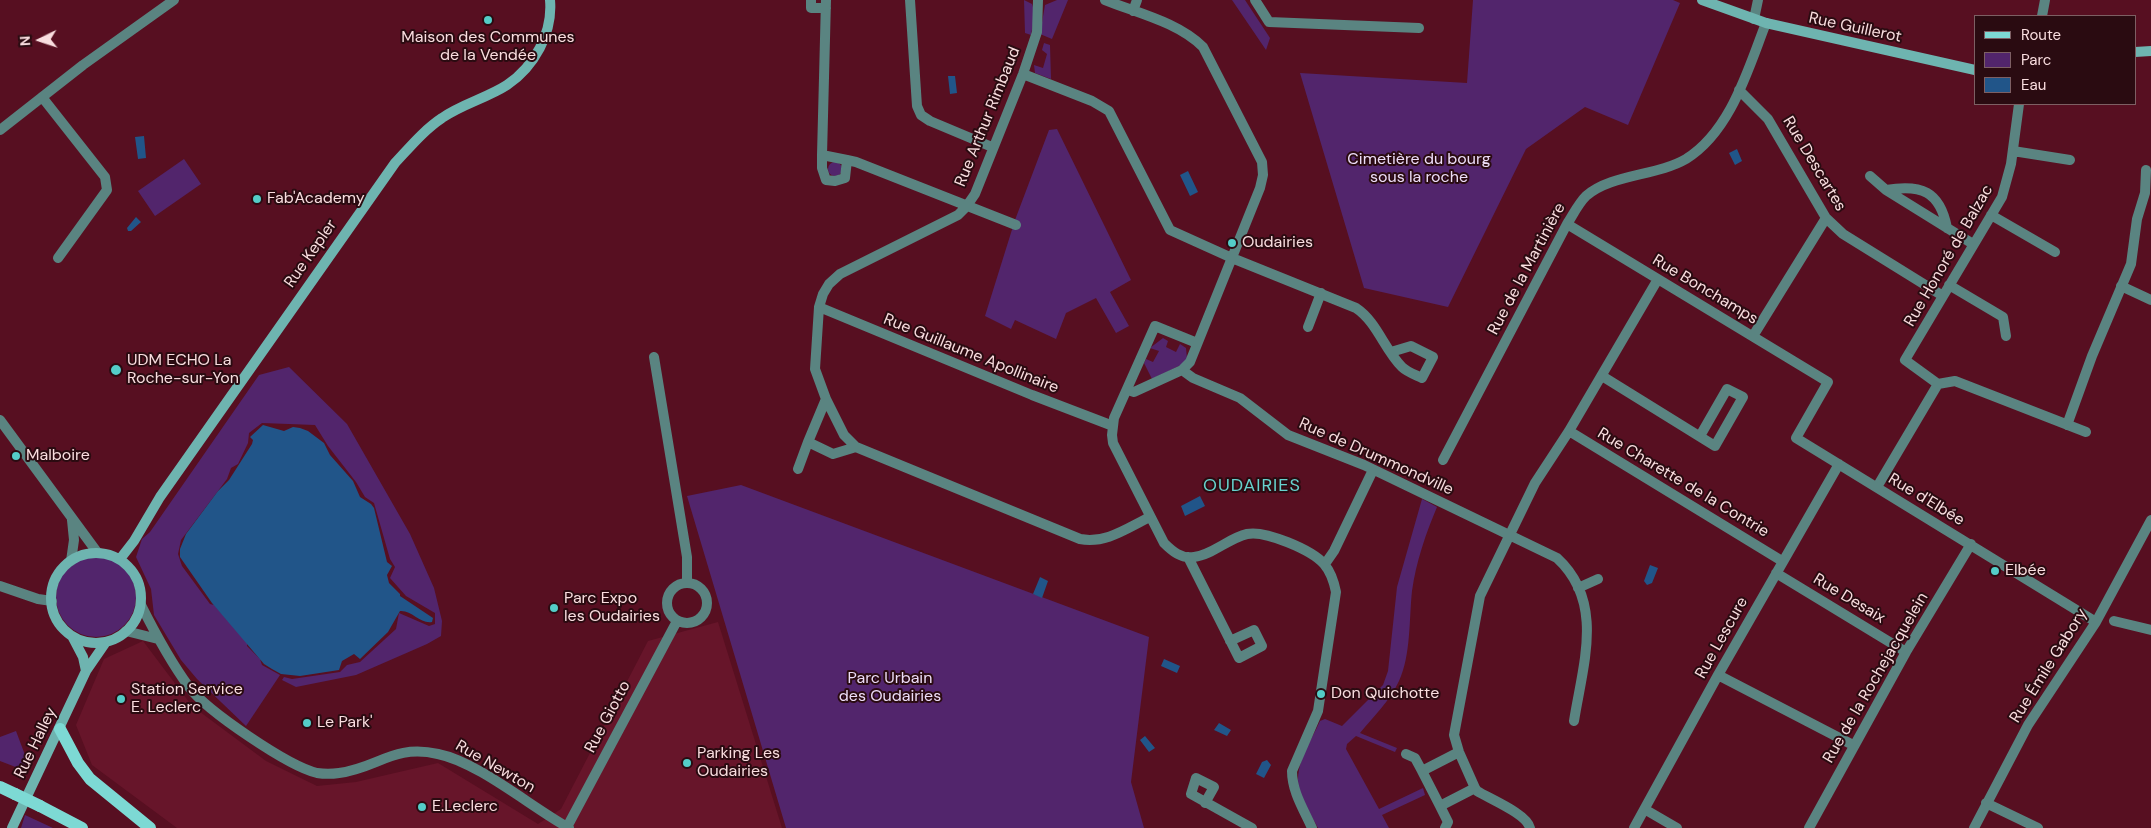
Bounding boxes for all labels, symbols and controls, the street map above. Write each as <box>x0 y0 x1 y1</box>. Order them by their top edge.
street label: Rue Guillerot <box>1807 9 1903 47</box>
marker: Maison des Communes de la Vendée <box>482 14 494 26</box>
north arrow <box>15 15 65 65</box>
legend <box>1974 15 2136 105</box>
text: Route <box>2021 25 2061 45</box>
place label: Maison des Communes de la Vendée <box>401 28 575 66</box>
text: N <box>16 35 34 47</box>
street label: Rue Arthur Rimbaud <box>951 44 1025 190</box>
text: Parc <box>2021 50 2051 70</box>
text: Eau <box>2021 75 2046 95</box>
street label: Rue Descartes <box>1778 113 1850 215</box>
park label: Cimetière du bourg sous la roche <box>1347 150 1491 188</box>
street label: Rue Honoré de Balzac <box>1901 182 1997 330</box>
place label: Fab'Academy <box>267 189 365 209</box>
marker: Fab'Academy <box>251 193 263 205</box>
street label: Rue de la Martinière <box>1484 200 1570 338</box>
street label: Rue Kepler <box>281 216 341 292</box>
place label: Oudairies <box>1242 233 1313 253</box>
marker: Oudairies <box>1226 237 1238 249</box>
street label: Rue Bonchamps <box>1649 251 1761 329</box>
street label: Rue Guillaume Apollinaire <box>881 310 1061 398</box>
place label: UDM ECHO La Roche-sur-Yon <box>127 351 239 389</box>
marker: UDM ECHO La Roche-sur-Yon <box>109 363 123 377</box>
street label: Rue de Drummondville <box>1296 414 1456 500</box>
street label: Rue Charette de la Contrie <box>1594 424 1772 542</box>
place label: Malboire <box>26 446 90 466</box>
marker: Malboire <box>10 450 22 462</box>
street label: Rue d'Elbée <box>1884 470 1968 530</box>
district label: OUDAIRIES <box>1202 475 1302 497</box>
place label: Elbée <box>2005 561 2046 581</box>
marker: Elbée <box>1989 565 2001 577</box>
street label: Rue Desaix <box>1810 570 1888 628</box>
place label: Parc Expo les Oudairies <box>564 589 660 627</box>
street label: Rue de la Rochejacquelein <box>1819 589 1933 767</box>
street label: Rue Lescure <box>1692 594 1752 682</box>
marker: Parc Expo les Oudairies <box>548 602 560 614</box>
street label: Rue Émile Gabory <box>2006 605 2092 727</box>
park label: Parc Urbain des Oudairies <box>839 669 941 707</box>
street label: Rue Giotto <box>581 678 635 756</box>
place label: Station Service E. Leclerc <box>131 680 243 718</box>
place label: Don Quichotte <box>1331 684 1439 704</box>
marker: Don Quichotte <box>1315 688 1327 700</box>
marker: Station Service E. Leclerc <box>115 693 127 705</box>
street label: Rue Halley <box>11 704 61 782</box>
place label: Le Park' <box>317 713 373 733</box>
marker: Le Park' <box>301 717 313 729</box>
street label: Rue Newton <box>452 736 538 798</box>
place label: Parking Les Oudairies <box>697 744 780 782</box>
marker: Parking Les Oudairies <box>681 757 693 769</box>
place label: E.Leclerc <box>432 797 498 817</box>
marker: E.Leclerc <box>416 801 428 813</box>

